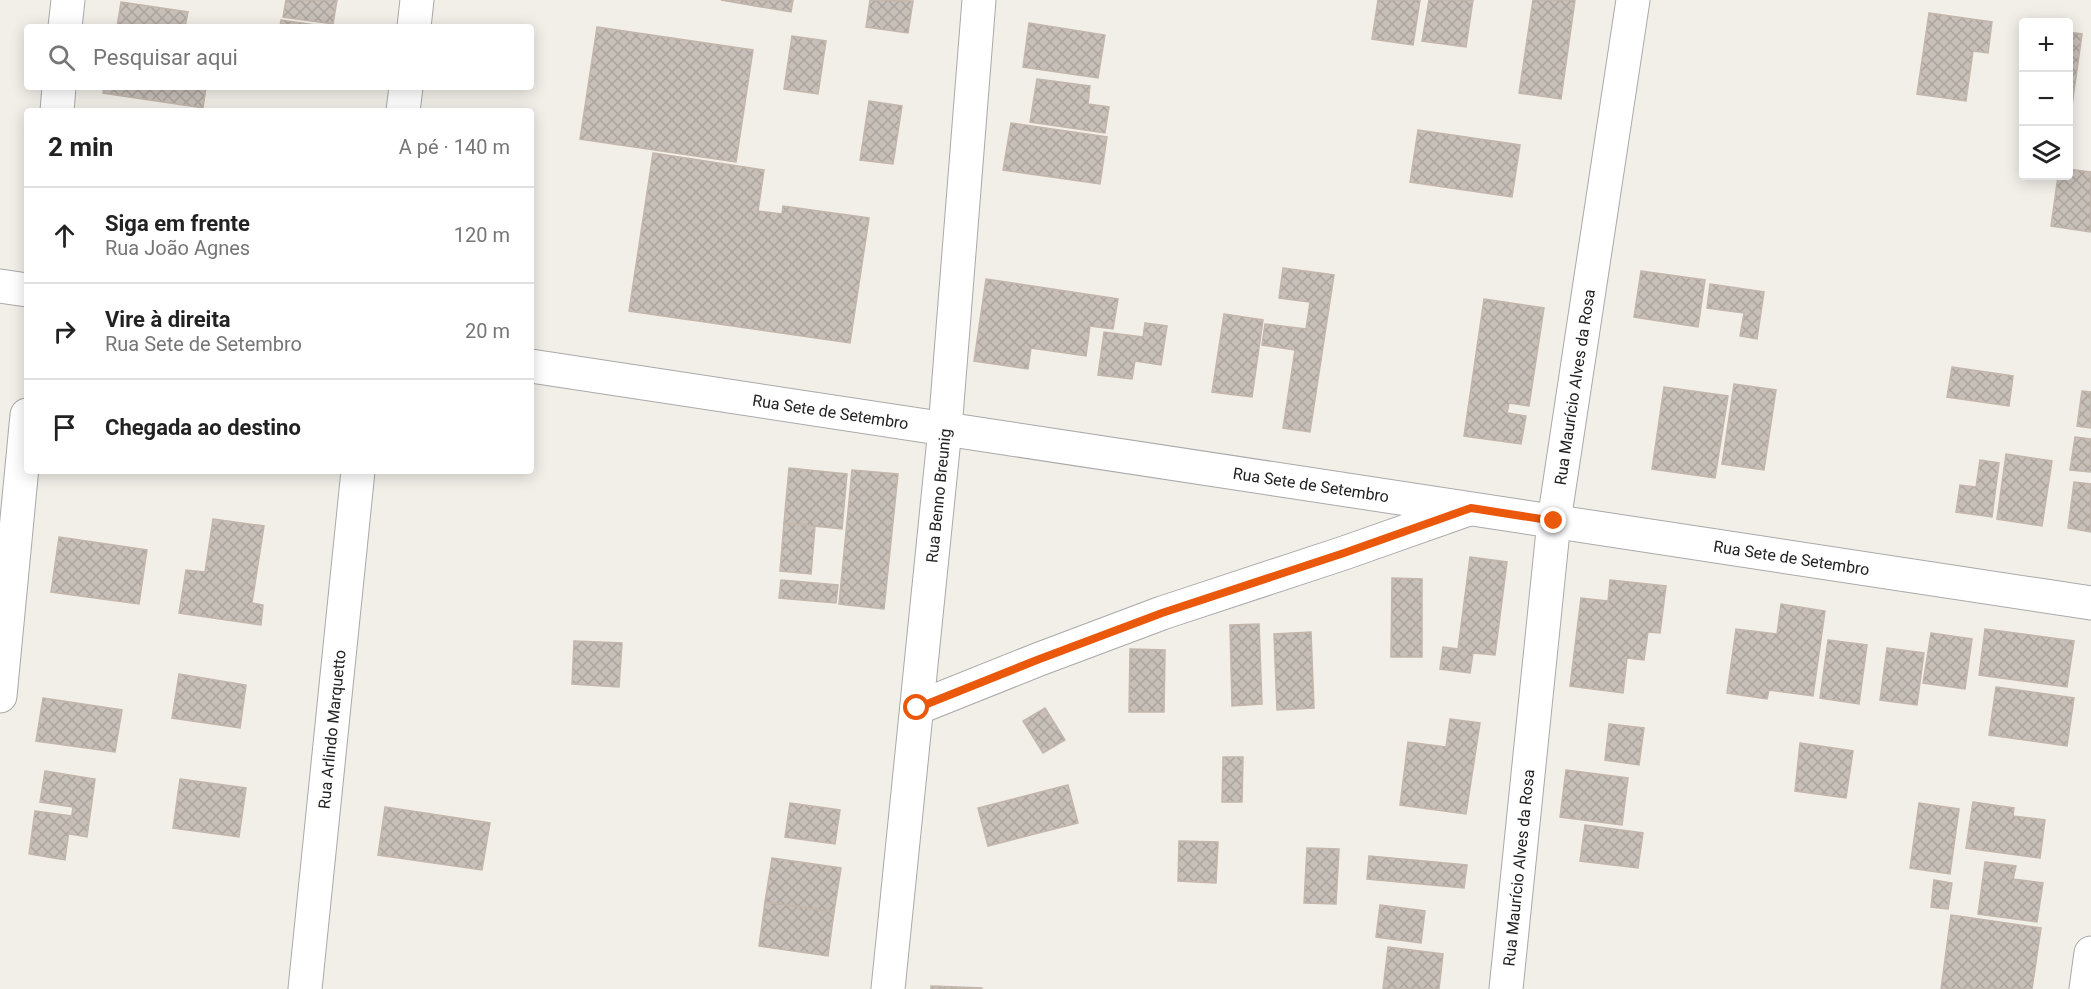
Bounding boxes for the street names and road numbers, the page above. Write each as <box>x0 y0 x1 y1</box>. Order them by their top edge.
street label: Rua Maurício Alves da Rosa <box>1551 288 1599 486</box>
street label: Rua Sete de Setembro <box>751 391 910 433</box>
street label: Rua Benno Breunig <box>922 428 955 564</box>
street label: Rua Sete de Setembro <box>1232 464 1390 506</box>
street label: Rua Sete de Setembro <box>1712 537 1871 579</box>
street label: Rua Arlindo Marquetto <box>314 649 350 810</box>
street label: Rua Maurício Alves da Rosa <box>1499 768 1538 967</box>

